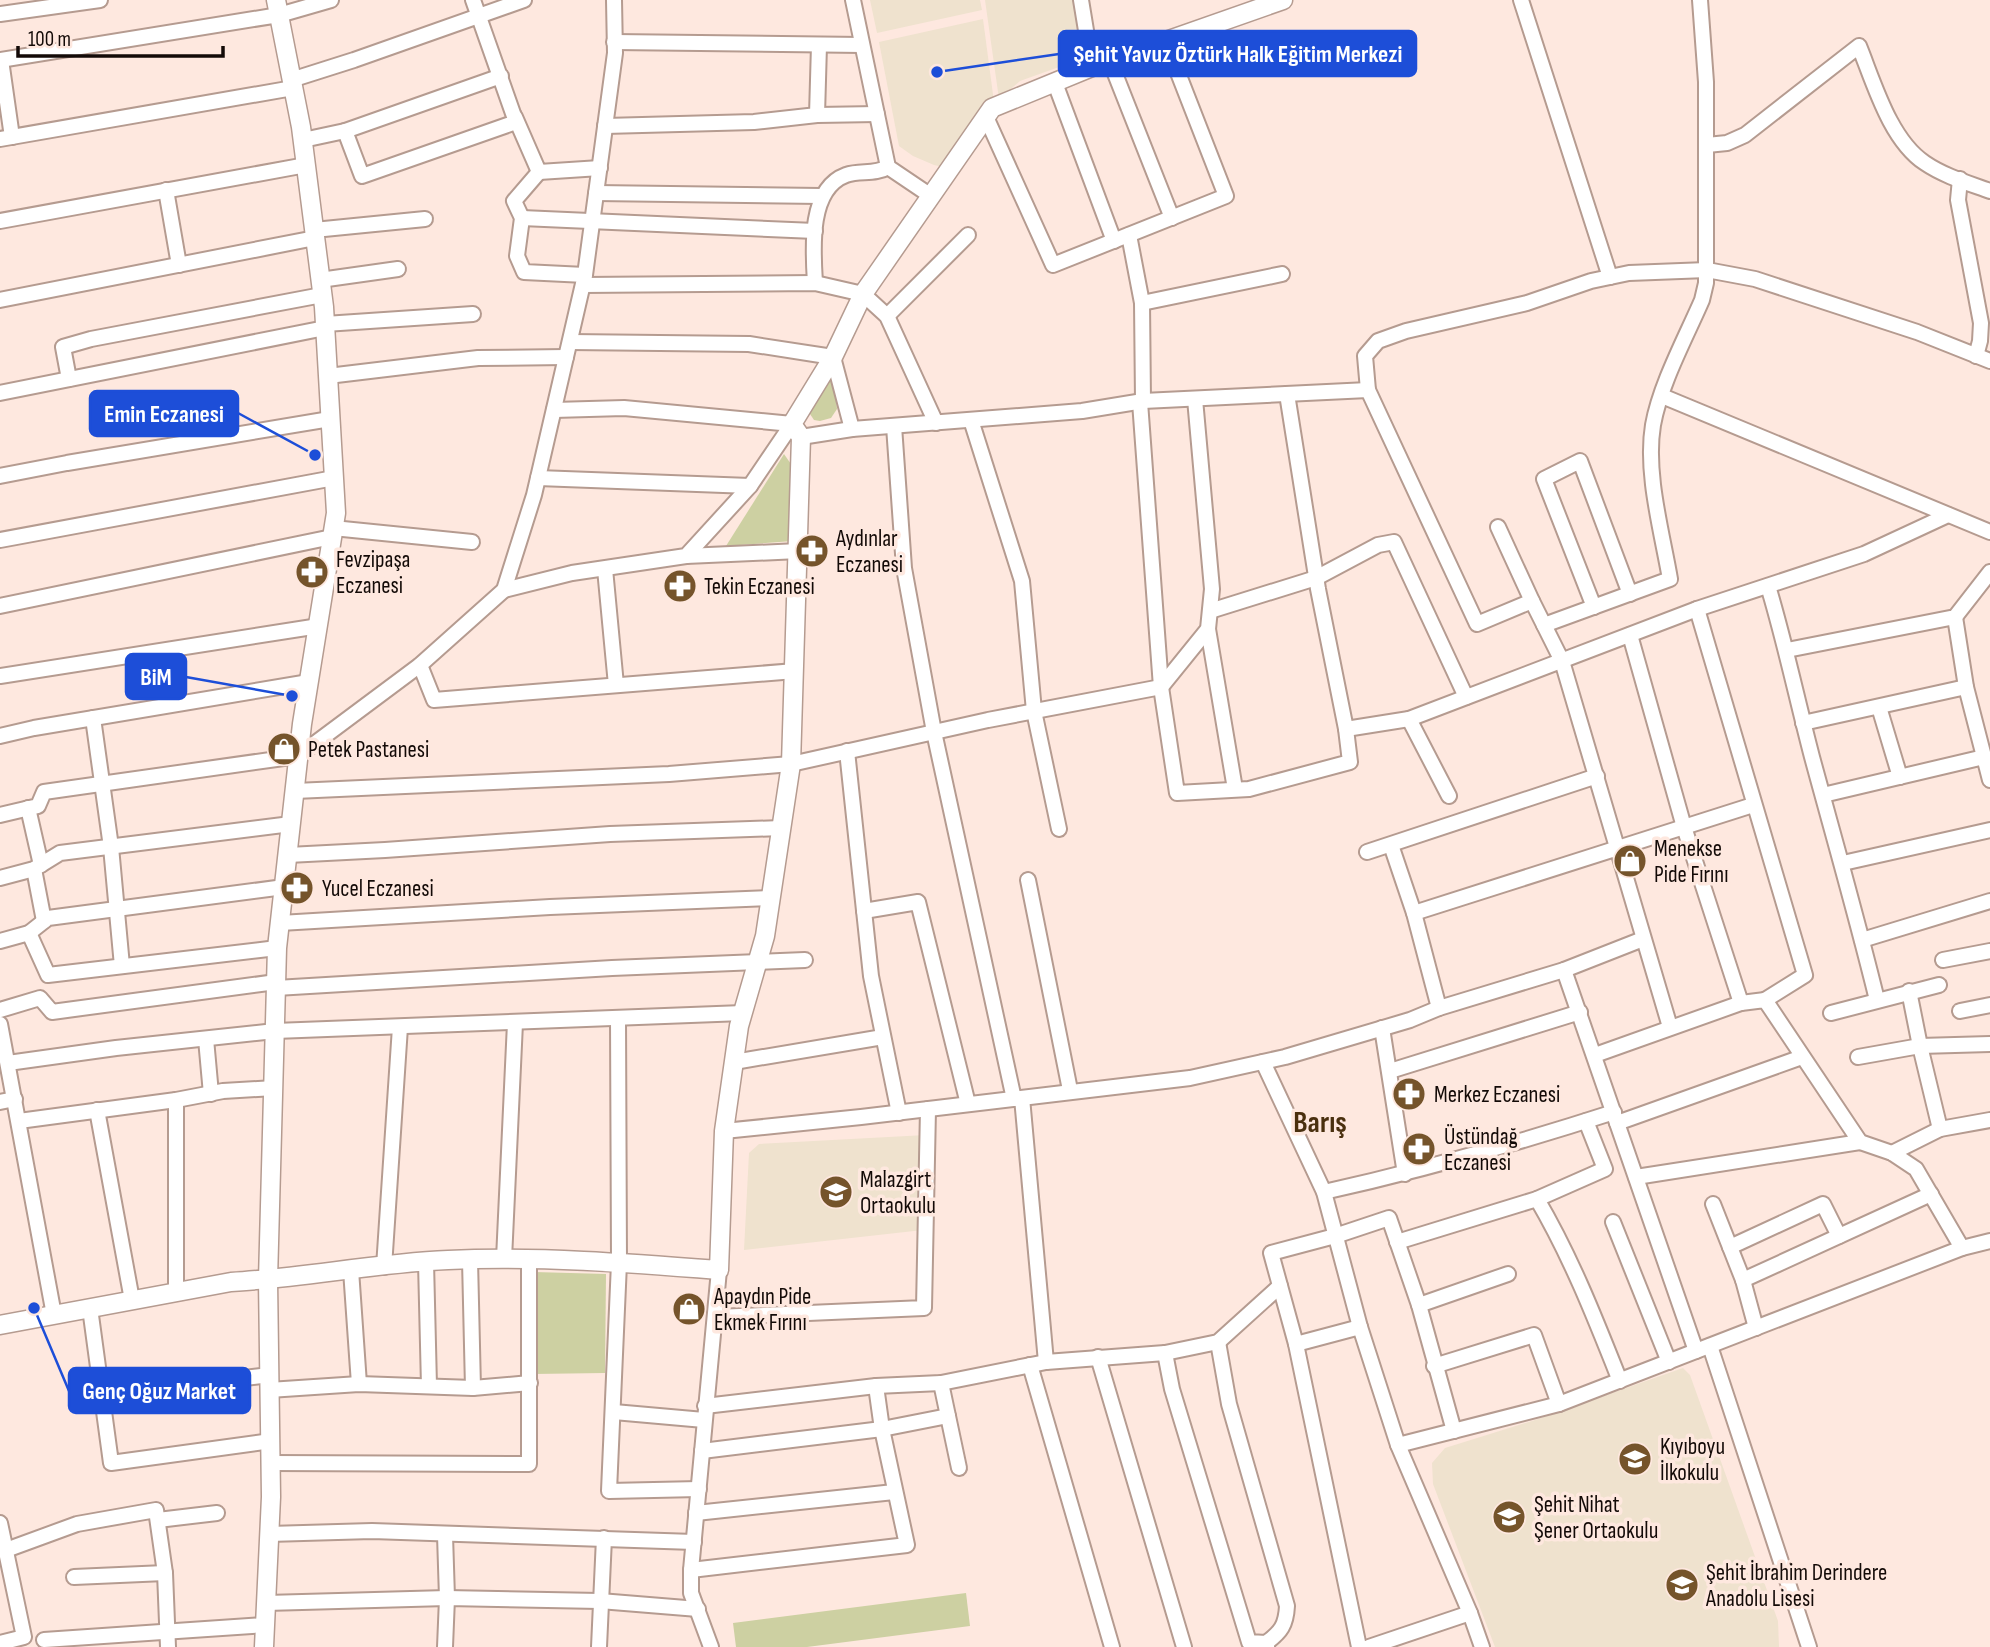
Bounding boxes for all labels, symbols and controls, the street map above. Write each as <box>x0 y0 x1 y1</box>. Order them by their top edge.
scale bar <box>18 14 222 58</box>
text: 100 m <box>28 27 71 52</box>
callout: Şehit Yavuz Öztürk Halk Eğitim Merkezi <box>1059 31 1416 76</box>
text: Şehit Yavuz Öztürk Halk Eğitim Merkezi <box>1074 40 1403 69</box>
callout: Emin Eczanesi <box>90 391 238 436</box>
text: Emin Eczanesi <box>104 400 224 429</box>
place label: Aydınlar Eczanesi <box>835 525 903 579</box>
pharmacy icon: Aydınlar Eczanesi <box>793 532 831 570</box>
place label: Fevzipaşa Eczanesi <box>336 546 410 600</box>
pharmacy icon: Fevzipaşa Eczanesi <box>293 553 331 591</box>
pharmacy icon: Tekin Eczanesi <box>661 567 699 605</box>
place label: Tekin Eczanesi <box>704 573 815 601</box>
callout: BiM <box>126 654 186 699</box>
text: BiM <box>140 663 172 692</box>
shop icon: Petek Pastanesi <box>265 730 303 768</box>
place label: Petek Pastanesi <box>308 736 429 764</box>
place label: Menekse Pide Fırını <box>1654 835 1728 889</box>
shop icon: Menekse Pide Fırını <box>1611 842 1649 880</box>
pharmacy icon: Yucel Eczanesi <box>278 869 316 907</box>
place label: Yucel Eczanesi <box>322 875 434 903</box>
pharmacy icon: Merkez Eczanesi <box>1390 1075 1428 1113</box>
place label: Merkez Eczanesi <box>1434 1081 1560 1109</box>
district label: Barış <box>1293 1105 1347 1141</box>
place label: Üstündağ Eczanesi <box>1444 1123 1518 1177</box>
pharmacy icon: Üstündağ Eczanesi <box>1400 1130 1438 1168</box>
place label: Malazgirt Ortaokulu <box>860 1166 936 1220</box>
school or university icon: Malazgirt Ortaokulu <box>817 1173 855 1211</box>
place label: Apaydın Pide Ekmek Fırını <box>713 1283 811 1337</box>
shop icon: Apaydın Pide Ekmek Fırını <box>670 1290 708 1328</box>
callout: Genç Oğuz Market <box>69 1368 250 1413</box>
text: Genç Oğuz Market <box>82 1377 236 1406</box>
place label: Kıyıboyu İlkokulu <box>1660 1433 1725 1487</box>
school or university icon: Kıyıboyu İlkokulu <box>1616 1440 1654 1478</box>
place label: Şehit Nihat Şener Ortaokulu <box>1534 1491 1658 1545</box>
school or university icon: Şehit Nihat Şener Ortaokulu <box>1490 1498 1528 1536</box>
place label: Şehit İbrahim Derindere Anadolu Lisesi <box>1705 1559 1887 1613</box>
school or university icon: Şehit İbrahim Derindere Anadolu Lisesi <box>1663 1566 1701 1604</box>

